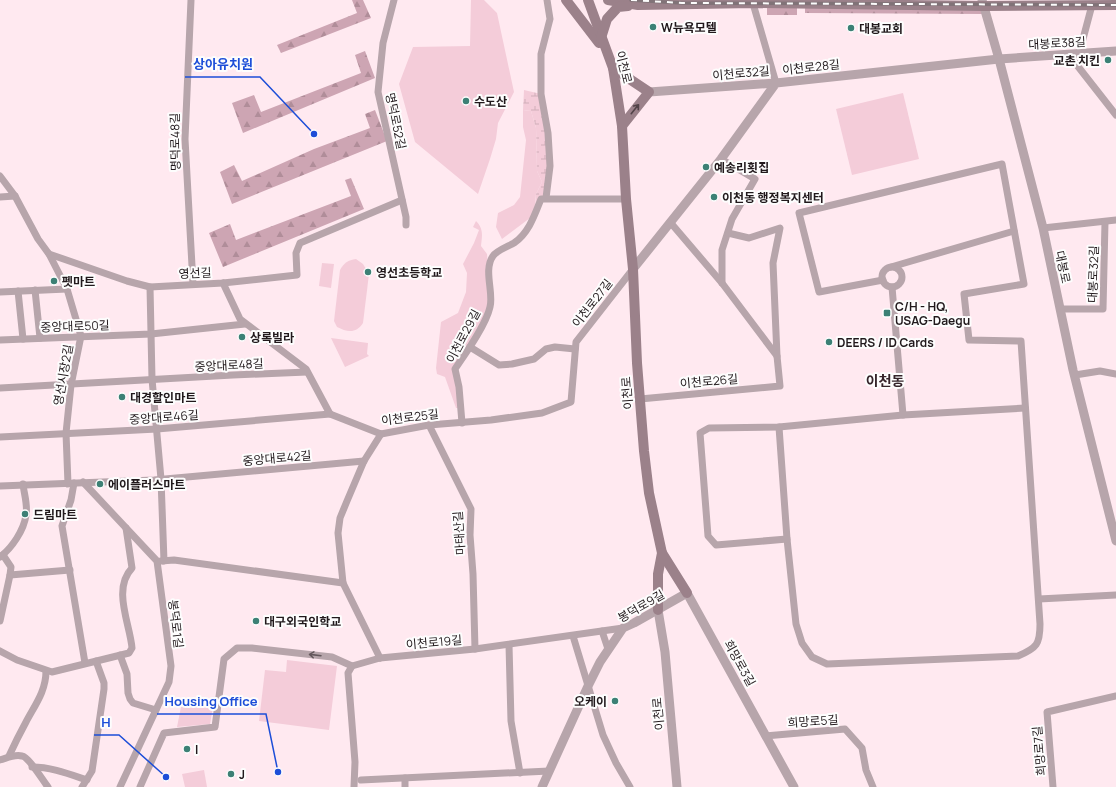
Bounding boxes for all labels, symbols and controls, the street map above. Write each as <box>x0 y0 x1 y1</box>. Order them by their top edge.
place label: W뉴욕모텔 <box>661 19 717 36</box>
place label: 대봉교회 <box>859 20 903 37</box>
marker: W뉴욕모텔 <box>648 22 658 32</box>
marker: 대봉교회 <box>846 23 856 33</box>
street label: 대봉로38길 <box>1028 33 1086 53</box>
street label: 이천로 <box>612 49 636 85</box>
callout: 상아유치원 <box>185 52 260 77</box>
place label: 교촌 치킨 <box>1053 52 1100 69</box>
text: 상아유치원 <box>193 55 253 73</box>
marker: 교촌 치킨 <box>1103 55 1113 65</box>
street label: 이천로28길 <box>781 56 841 78</box>
street label: 이천로32길 <box>712 62 770 84</box>
street label: 명덕로52길 <box>382 91 410 151</box>
place label: 수도산 <box>474 93 507 110</box>
marker: 수도산 <box>461 96 471 106</box>
one-way arrow <box>631 103 640 114</box>
street label: 명덕로48길 <box>166 113 184 171</box>
place label: 예송리횟집 <box>714 159 769 176</box>
marker: 예송리횟집 <box>701 162 711 172</box>
place label: 이천동 행정복지센터 <box>722 189 824 206</box>
marker: 이천동 행정복지센터 <box>709 192 719 202</box>
street label: 대봉로32길 <box>1083 245 1103 303</box>
street label: 대봉로 <box>1051 249 1075 285</box>
street label: 영선길 <box>178 264 212 282</box>
place label: 영선초등학교 <box>376 264 442 281</box>
marker: 영선초등학교 <box>363 267 373 277</box>
place label: 펫마트 <box>62 273 95 290</box>
street label: 이천로27길 <box>568 275 616 331</box>
marker: 펫마트 <box>49 276 59 286</box>
place label: C/H - HQ, USAG-Daegu <box>895 298 970 329</box>
street label: 이천로29길 <box>442 306 484 366</box>
marker: C/H - HQ, USAG-Daegu <box>882 308 892 318</box>
street label: 중앙대로50길 <box>40 316 110 336</box>
place label: 상록빌라 <box>250 329 294 346</box>
marker: 상록빌라 <box>237 332 247 342</box>
place label: DEERS / ID Cards <box>837 334 934 351</box>
marker: DEERS / ID Cards <box>824 337 834 347</box>
street label: 영선시장2길 <box>49 343 77 407</box>
street label: 중앙대로48길 <box>194 355 264 375</box>
street label: 이천로26길 <box>679 370 739 392</box>
district label: 이천동 <box>866 371 904 390</box>
street label: 이천로 <box>617 376 637 410</box>
place label: 대경할인마트 <box>130 389 196 406</box>
marker: 대경할인마트 <box>117 392 127 402</box>
street label: 이천로25길 <box>380 405 440 429</box>
street label: 중앙대로46길 <box>129 406 199 428</box>
street label: 중앙대로42길 <box>242 447 312 469</box>
place label: 에이플러스마트 <box>108 476 185 493</box>
marker: 에이플러스마트 <box>95 479 105 489</box>
place label: 드림마트 <box>33 506 77 523</box>
marker: 드림마트 <box>20 509 30 519</box>
street label: 마태산길 <box>449 510 469 556</box>
street label: 봉덕로9길 <box>614 586 668 626</box>
street label: 봉덕로1길 <box>165 599 187 649</box>
place label: 대구외국인학교 <box>264 613 341 630</box>
marker: 대구외국인학교 <box>251 616 261 626</box>
street label: 이천로19길 <box>405 631 463 653</box>
street label: 희망로3길 <box>720 637 760 689</box>
one-way arrow <box>309 651 322 659</box>
callout: Housing Office <box>157 689 266 714</box>
text: Housing Office <box>165 692 258 710</box>
place label: 오케이 <box>574 693 607 710</box>
marker: 오케이 <box>610 696 620 706</box>
street label: 이천로 <box>648 697 668 731</box>
callout: H <box>94 710 119 735</box>
street label: 희망로5길 <box>787 711 839 731</box>
text: H <box>101 713 111 731</box>
street label: 희망로7길 <box>1028 725 1050 777</box>
place label: I <box>195 741 198 758</box>
marker: I <box>182 744 192 754</box>
place label: J <box>239 766 245 783</box>
marker: J <box>226 769 236 779</box>

